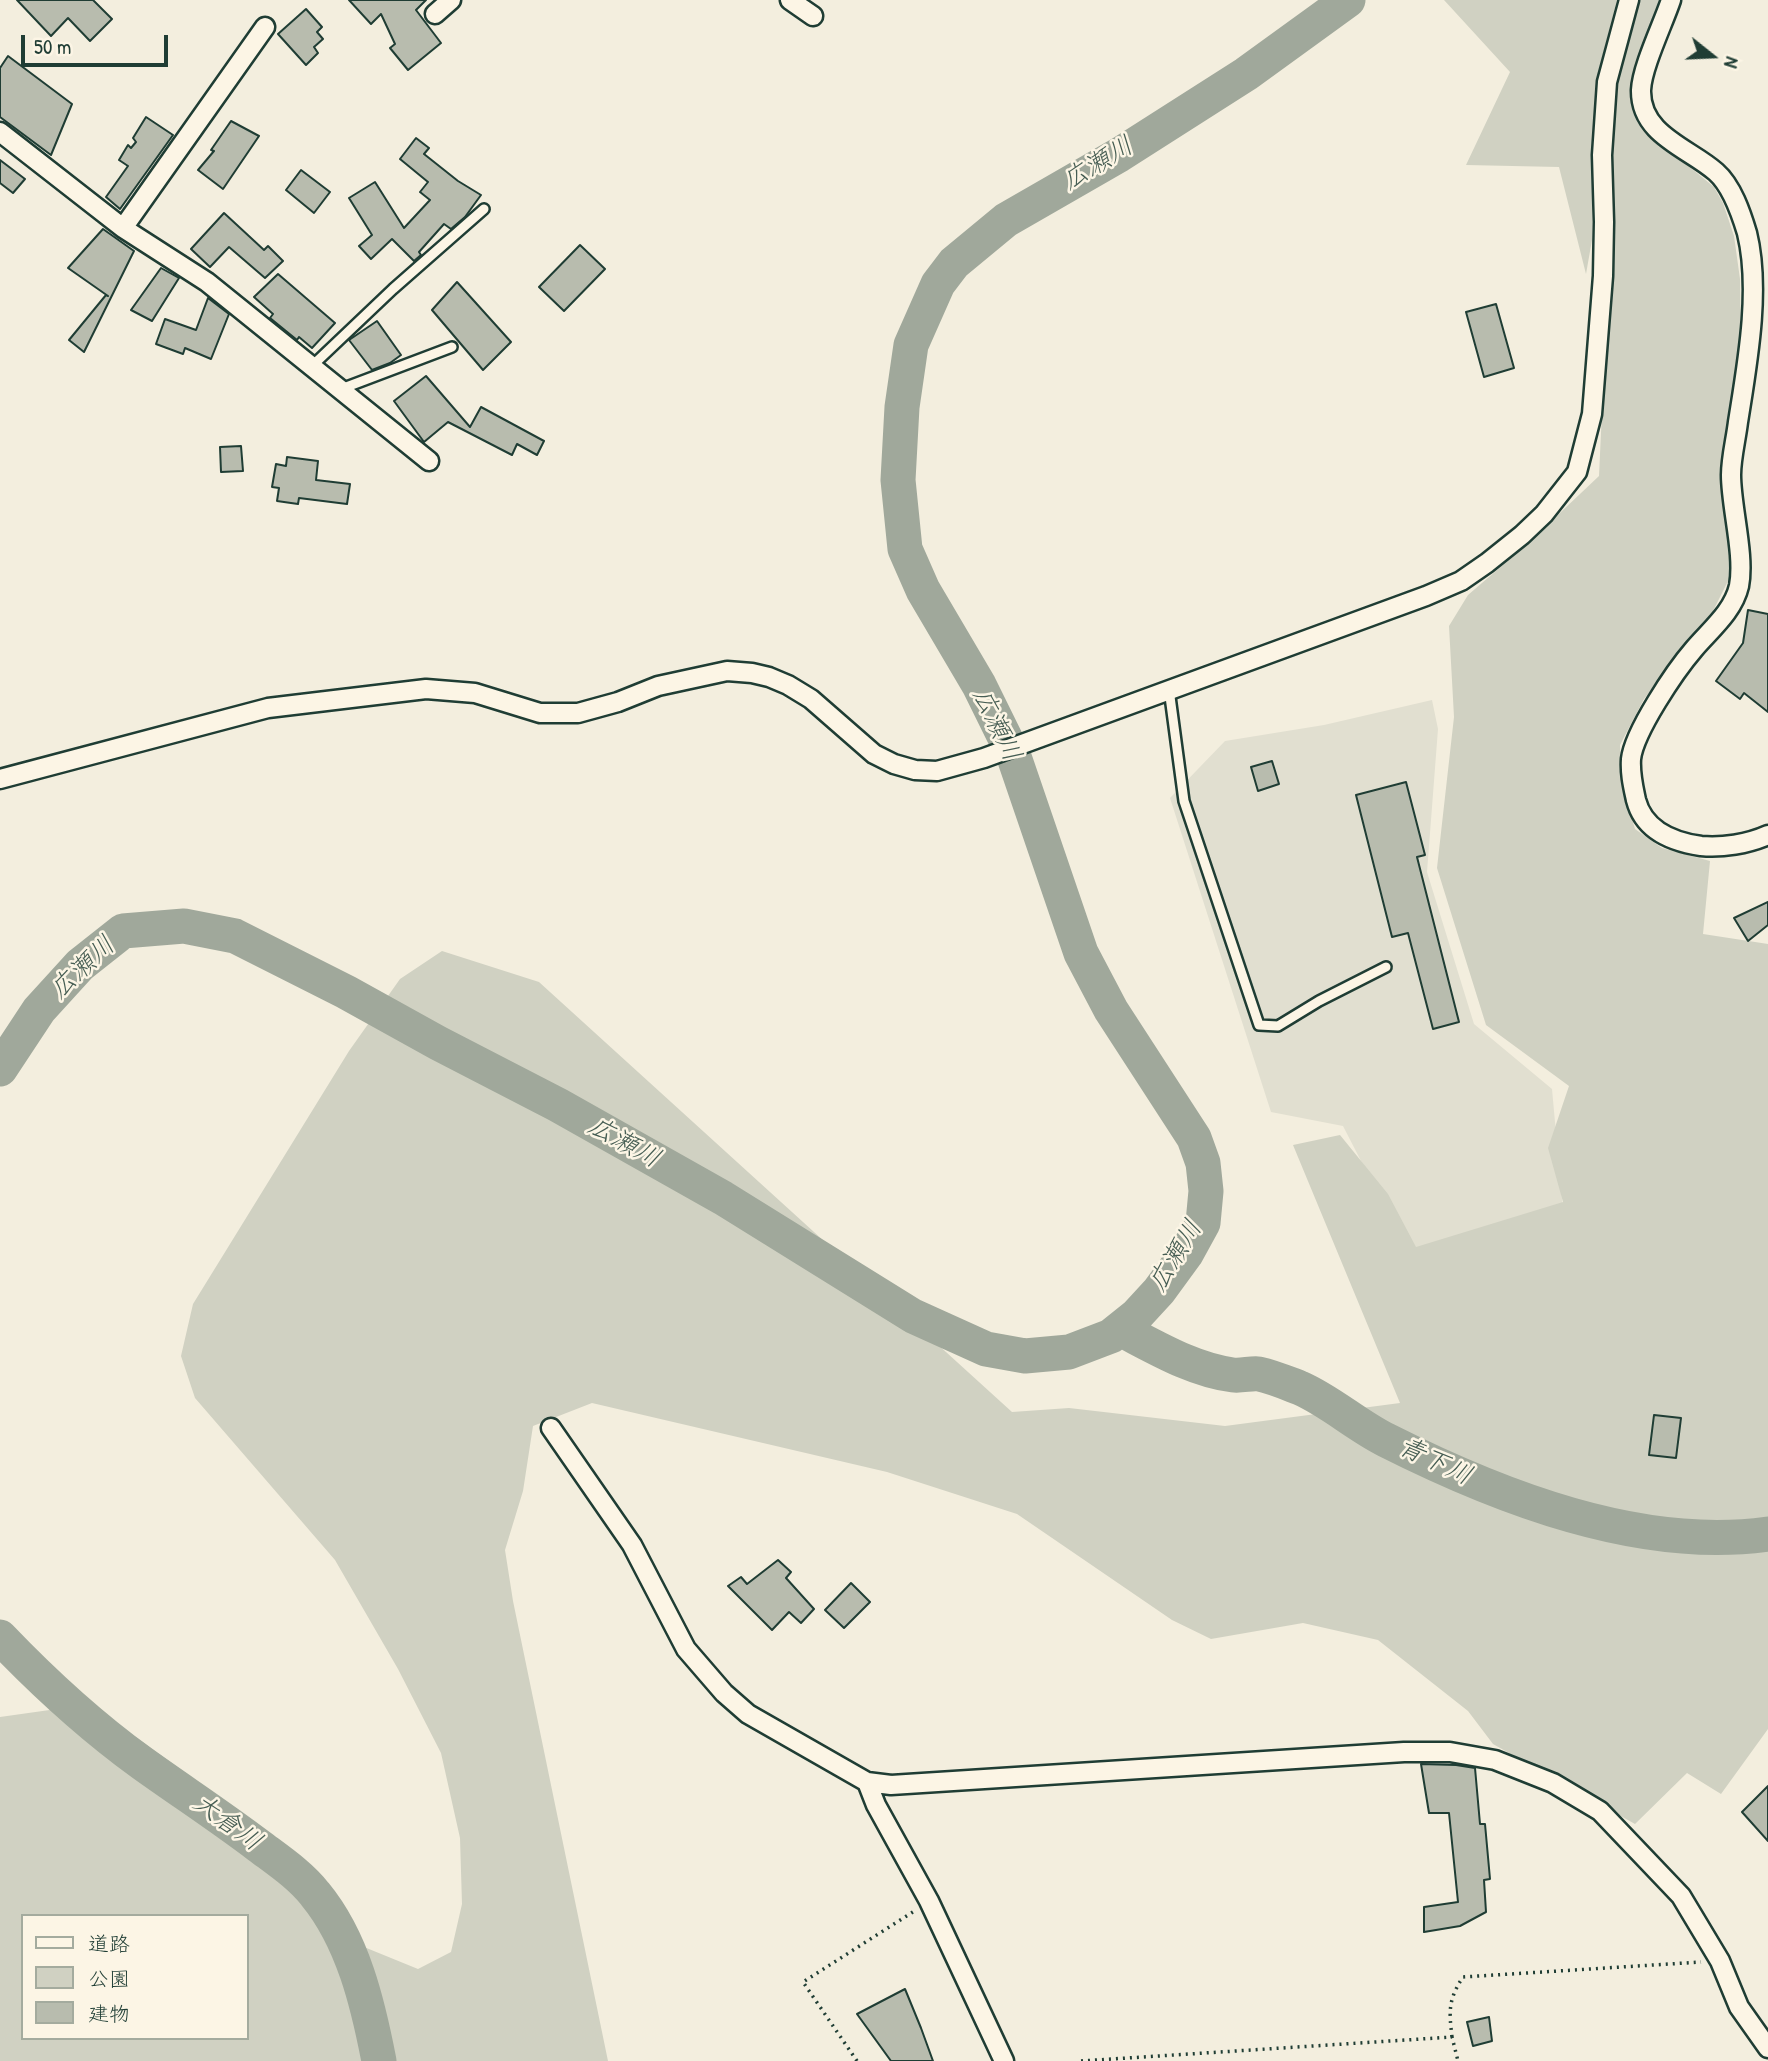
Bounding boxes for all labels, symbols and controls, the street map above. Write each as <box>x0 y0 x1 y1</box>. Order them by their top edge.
scale bar <box>24 21 172 65</box>
north arrow <box>1677 21 1747 91</box>
text: 50 m <box>34 32 71 61</box>
text: N <box>1718 54 1746 71</box>
water label: 広瀬川 <box>1057 131 1139 197</box>
water label: 広瀬川 <box>965 683 1027 767</box>
water label: 広瀬川 <box>44 930 122 1006</box>
water label: 広瀬川 <box>582 1110 666 1176</box>
water label: 広瀬川 <box>1143 1215 1209 1297</box>
water label: 青下川 <box>1393 1431 1477 1493</box>
water label: 大倉川 <box>186 1787 268 1859</box>
legend <box>21 1914 248 2040</box>
text: 道路 <box>88 1929 130 1958</box>
text: 公園 <box>88 1964 130 1993</box>
text: 建物 <box>88 1999 130 2028</box>

